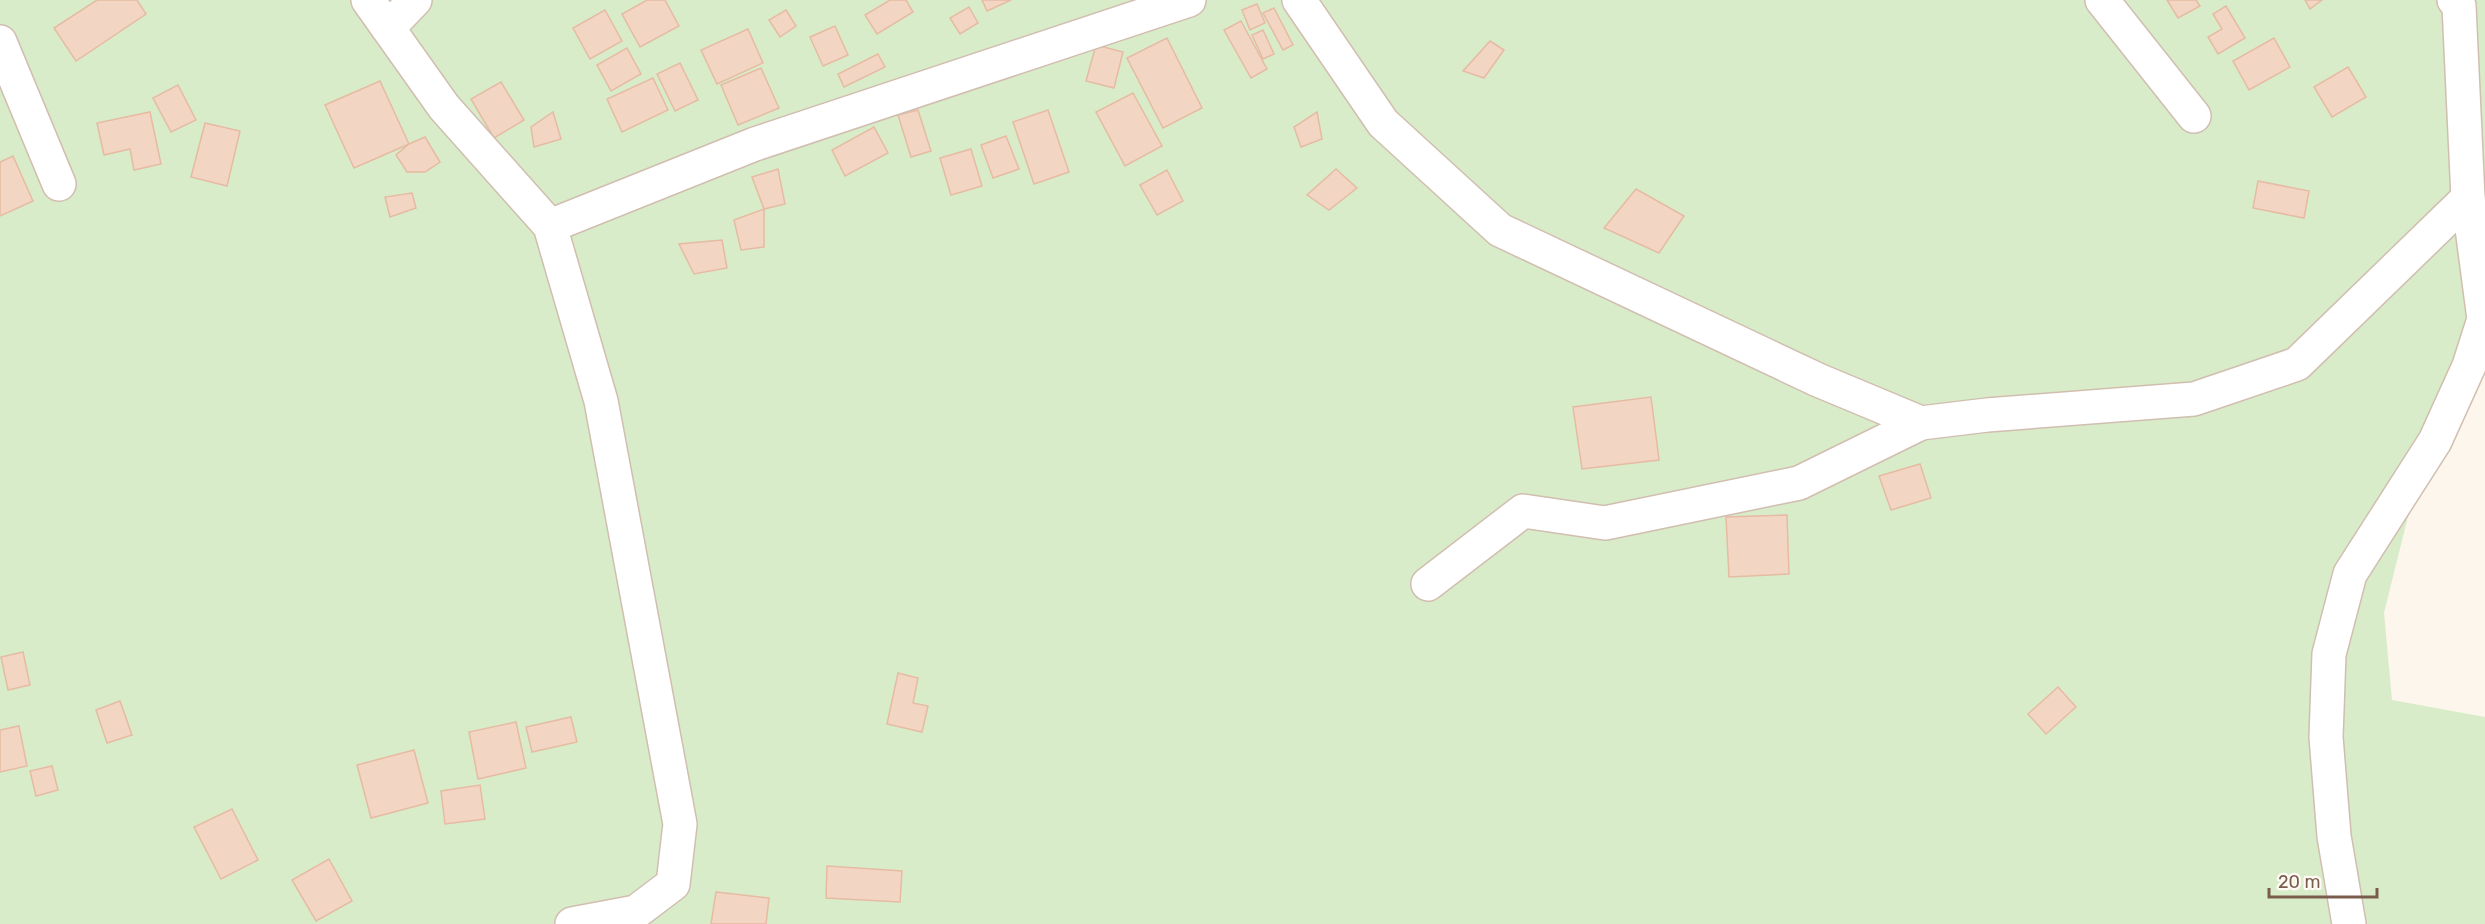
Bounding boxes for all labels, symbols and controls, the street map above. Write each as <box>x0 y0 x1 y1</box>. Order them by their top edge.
scale bar <box>2269 861 2377 899</box>
text: 20 m <box>2278 871 2320 893</box>

